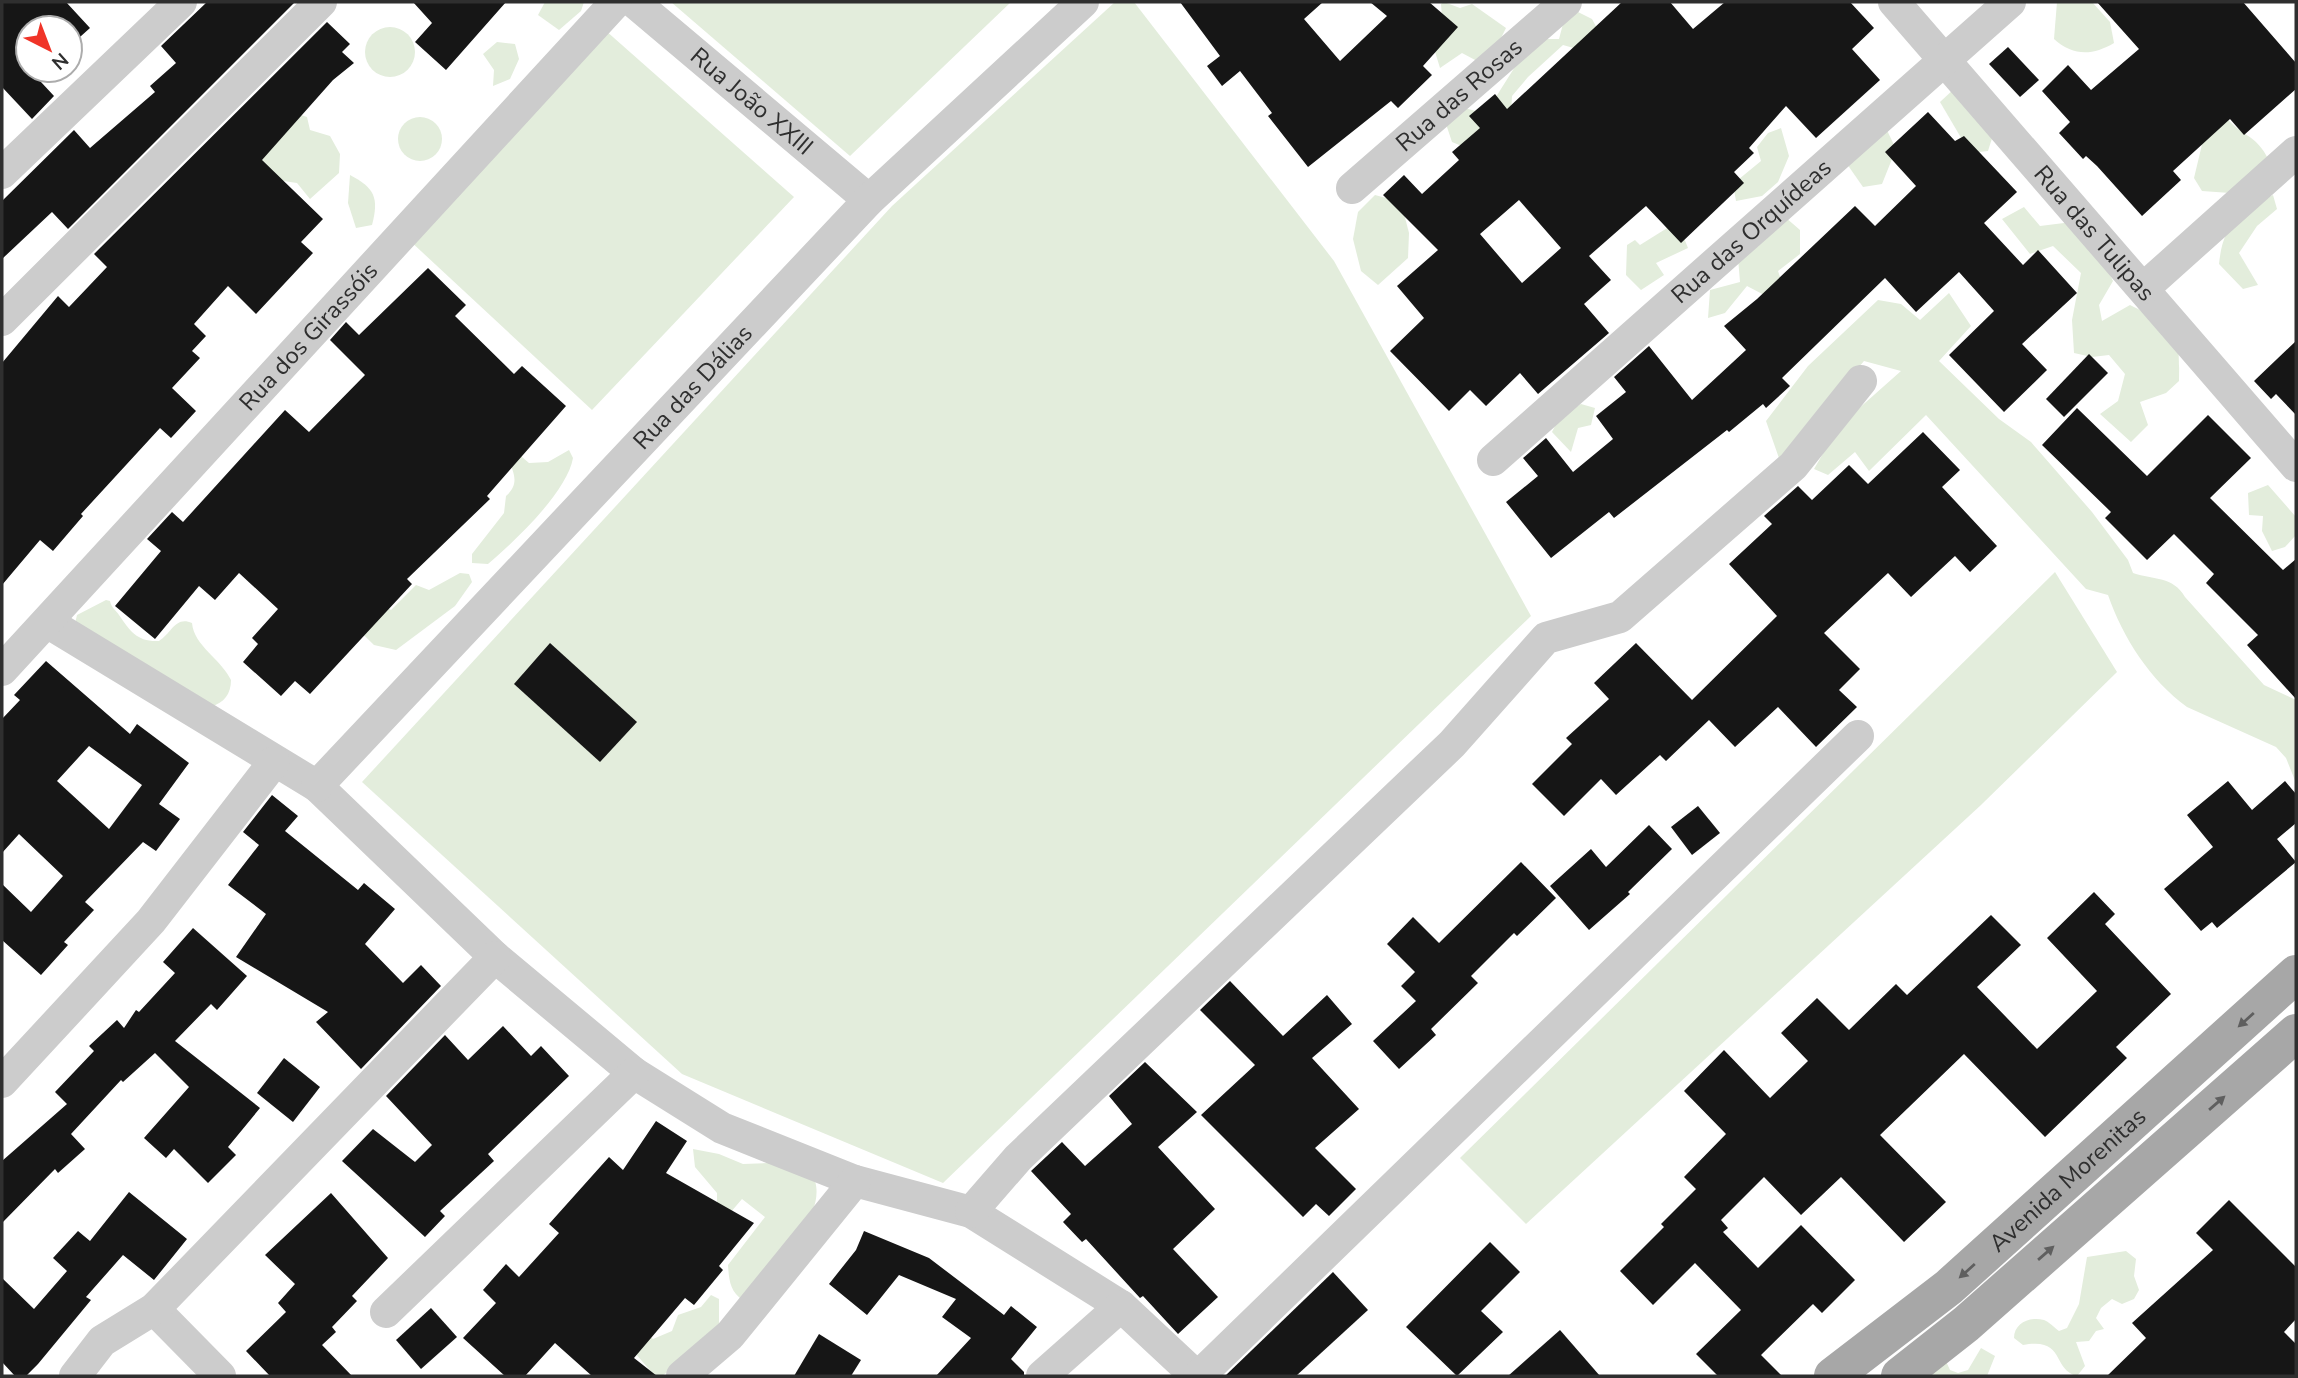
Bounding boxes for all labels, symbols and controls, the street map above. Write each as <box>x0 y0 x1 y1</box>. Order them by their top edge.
north arrow <box>14 14 84 84</box>
street label: Rua das Rosas <box>1389 31 1529 159</box>
street label: Rua João XXIII <box>684 40 820 162</box>
text: N <box>46 46 74 75</box>
street label: Rua das Orquídeas <box>1664 152 1838 311</box>
street label: Rua das Tulipas <box>2027 159 2162 308</box>
street label: Rua dos Girassóis <box>232 255 385 418</box>
street label: Rua das Dálias <box>626 318 759 456</box>
one-way arrow <box>2237 1012 2254 1027</box>
one-way arrow <box>2208 1095 2226 1111</box>
street label: Avenida Morenitas <box>1982 1101 2153 1259</box>
one-way arrow <box>2037 1245 2055 1261</box>
one-way arrow <box>1959 1262 1976 1278</box>

